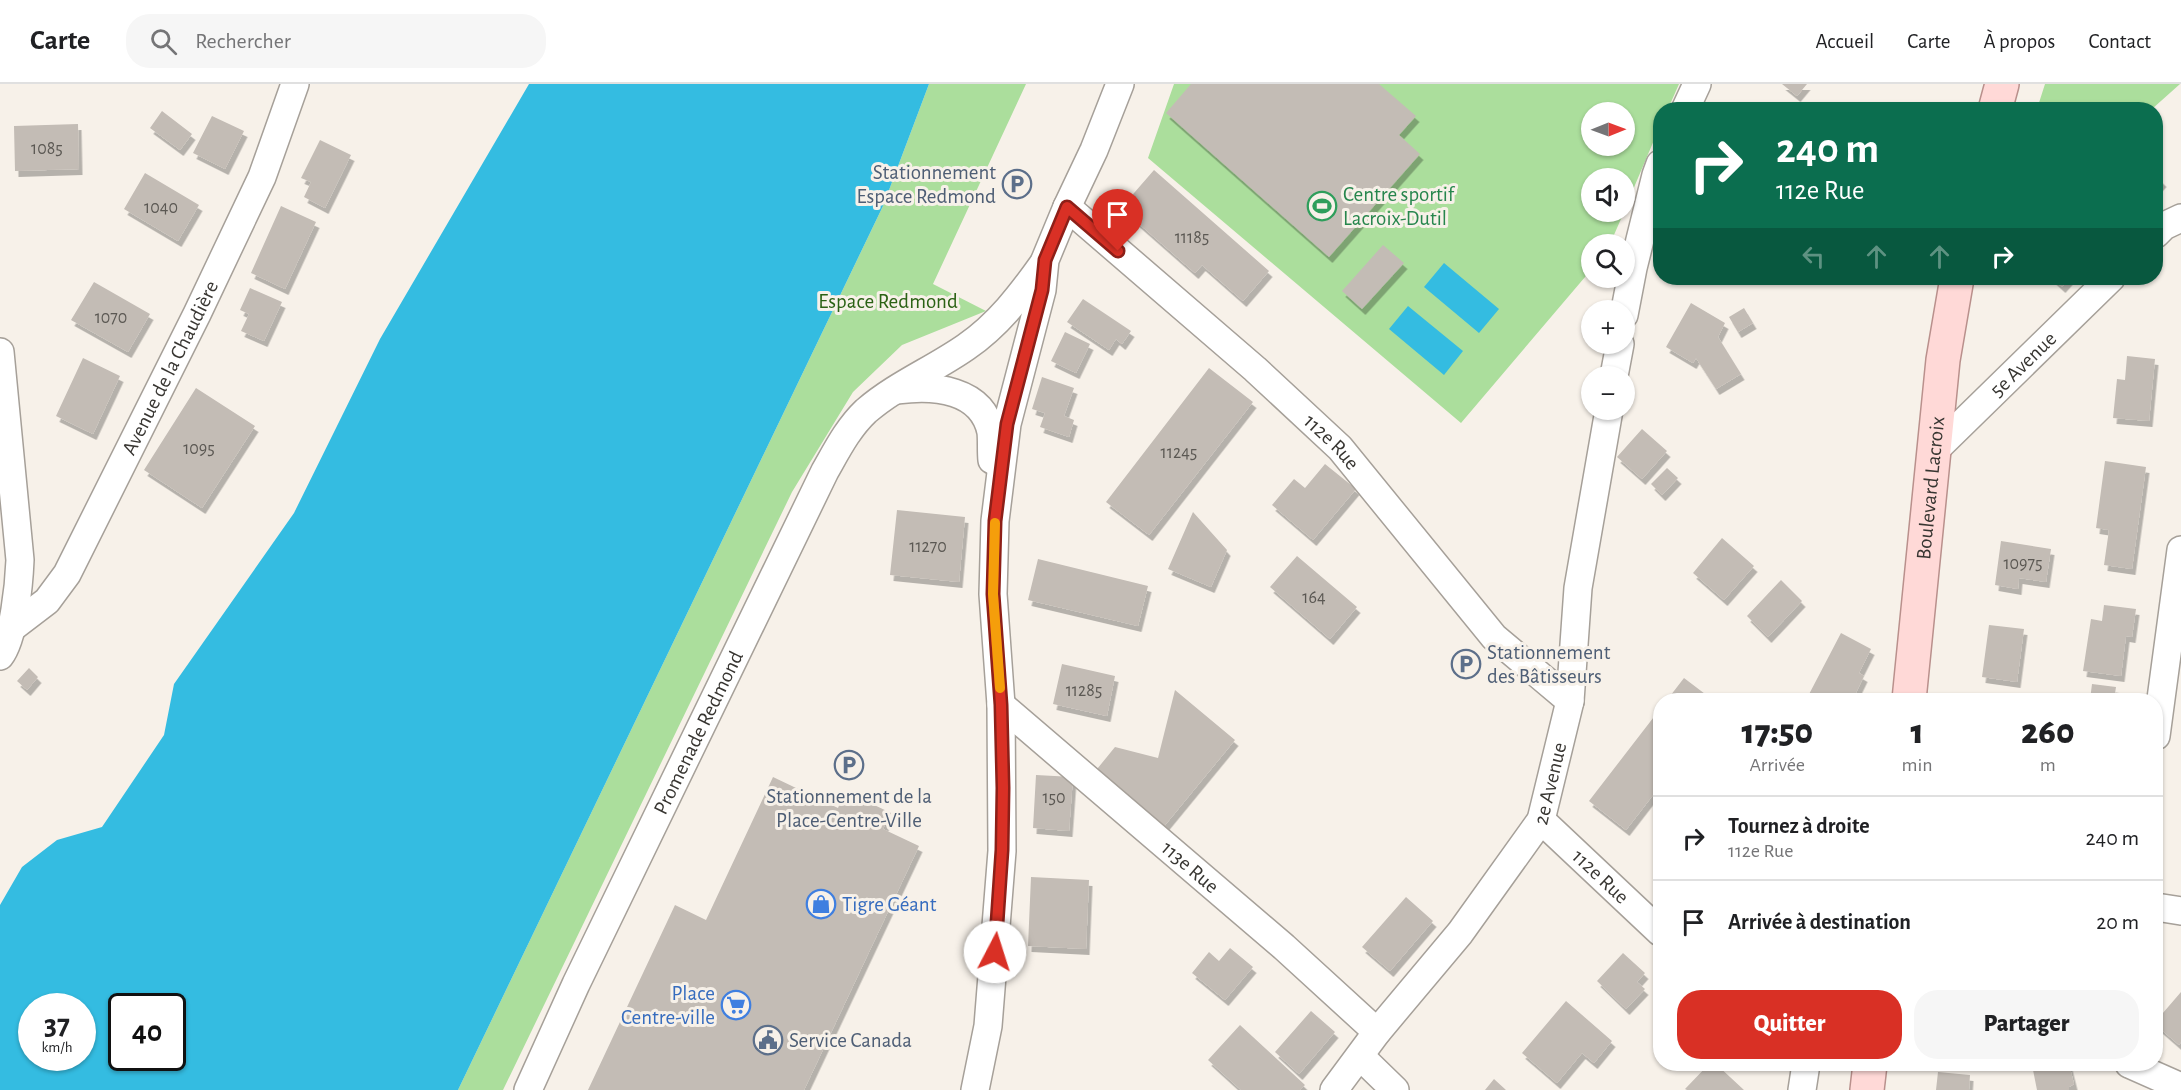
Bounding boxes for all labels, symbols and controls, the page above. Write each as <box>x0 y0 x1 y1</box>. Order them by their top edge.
search box <box>126 14 546 68</box>
icon: search <box>147 25 180 58</box>
text: Carte <box>30 27 90 55</box>
text: Rechercher <box>195 30 291 52</box>
text: Accueil <box>1816 31 1874 52</box>
text: Carte <box>1907 31 1950 52</box>
text: À propos <box>1983 31 2055 52</box>
text: Contact <box>2088 31 2151 52</box>
north arrow <box>1581 102 1635 156</box>
map controls <box>1581 102 1635 420</box>
icon: right <box>1677 126 1755 204</box>
text: 240 m <box>1776 128 1879 170</box>
house number: 1085 <box>31 140 63 158</box>
place label: Stationnement Espace Redmond <box>856 162 996 207</box>
parking icon: Stationnement Espace Redmond <box>1001 168 1033 200</box>
button: sound <box>1581 168 1635 222</box>
text: 112e Rue <box>1776 177 1864 204</box>
place label: Centre sportif Lacroix-Dutil <box>1343 184 1456 229</box>
pin <box>1092 189 1143 251</box>
sports icon: Centre sportif Lacroix-Dutil <box>1306 190 1338 222</box>
icon: arrive <box>1101 198 1134 231</box>
house number: 1040 <box>144 199 178 217</box>
house number: 11185 <box>1175 229 1209 247</box>
button: search <box>1581 234 1635 288</box>
icon: left <box>1797 240 1830 273</box>
icon: ahead <box>1860 240 1893 273</box>
icon: ahead <box>1923 240 1956 273</box>
icon: right <box>1986 240 2019 273</box>
street label: Avenue de la Chaudière <box>118 277 222 458</box>
park label: Espace Redmond <box>818 291 958 312</box>
button: + <box>1581 300 1635 354</box>
house number: 1070 <box>95 309 127 327</box>
street label: 5e Avenue <box>1986 328 2060 401</box>
button: − <box>1581 366 1635 420</box>
street label: 112e Rue <box>1300 410 1363 474</box>
street label: Boulevard Lacroix <box>1913 416 1948 561</box>
house number: 1095 <box>183 440 215 458</box>
house number: 11245 <box>1161 444 1197 462</box>
house number: 11270 <box>909 538 947 556</box>
house number: 10975 <box>2003 555 2043 573</box>
house number: 164 <box>1302 589 1326 607</box>
place label: Stationnement des Bâtisseurs <box>1487 642 1611 687</box>
street label: Promenade Redmond <box>650 648 747 818</box>
parking icon: Stationnement des Bâtisseurs <box>1450 648 1482 680</box>
house number: 11285 <box>1066 682 1102 700</box>
text: 17:50 <box>1741 714 1813 750</box>
text: 1 <box>1910 714 1924 750</box>
text: 260 <box>2021 714 2075 750</box>
street label: 2e Avenue <box>1530 740 1571 827</box>
parking icon: Stationnement de la Place-Centre-Ville <box>833 749 865 781</box>
text: Arrivée <box>1749 755 1805 775</box>
text: min <box>1902 755 1933 775</box>
text: m <box>2040 755 2056 775</box>
place label: Stationnement de la Place-Centre-Ville <box>766 786 932 831</box>
house number: 150 <box>1042 789 1066 807</box>
text: Tournez à droite <box>1728 815 1870 837</box>
icon: right <box>1677 822 1710 855</box>
text: 240 m <box>2086 827 2139 849</box>
street label: 113e Rue <box>1157 837 1223 897</box>
text: 112e Rue <box>1728 841 1793 861</box>
street label: 112e Rue <box>1568 845 1633 908</box>
shop icon: Tigre Géant <box>805 888 837 920</box>
place label: Tigre Géant <box>842 894 937 915</box>
icon: arrive <box>1677 906 1710 939</box>
text: Arrivée à destination <box>1728 911 1911 933</box>
text: 20 m <box>2096 911 2139 933</box>
position arrow <box>963 920 1027 984</box>
place label: Place Centre-ville <box>621 983 715 1028</box>
supermarket icon: Place Centre-ville <box>720 989 752 1021</box>
button: Quitter <box>1677 990 1902 1059</box>
button: Partager <box>1914 990 2139 1059</box>
speed limit sign: 40 <box>108 993 186 1071</box>
text: 37 <box>44 1010 70 1040</box>
public building icon: Service Canada <box>752 1024 784 1056</box>
place label: Service Canada <box>789 1030 912 1051</box>
text: km/h <box>42 1040 72 1055</box>

